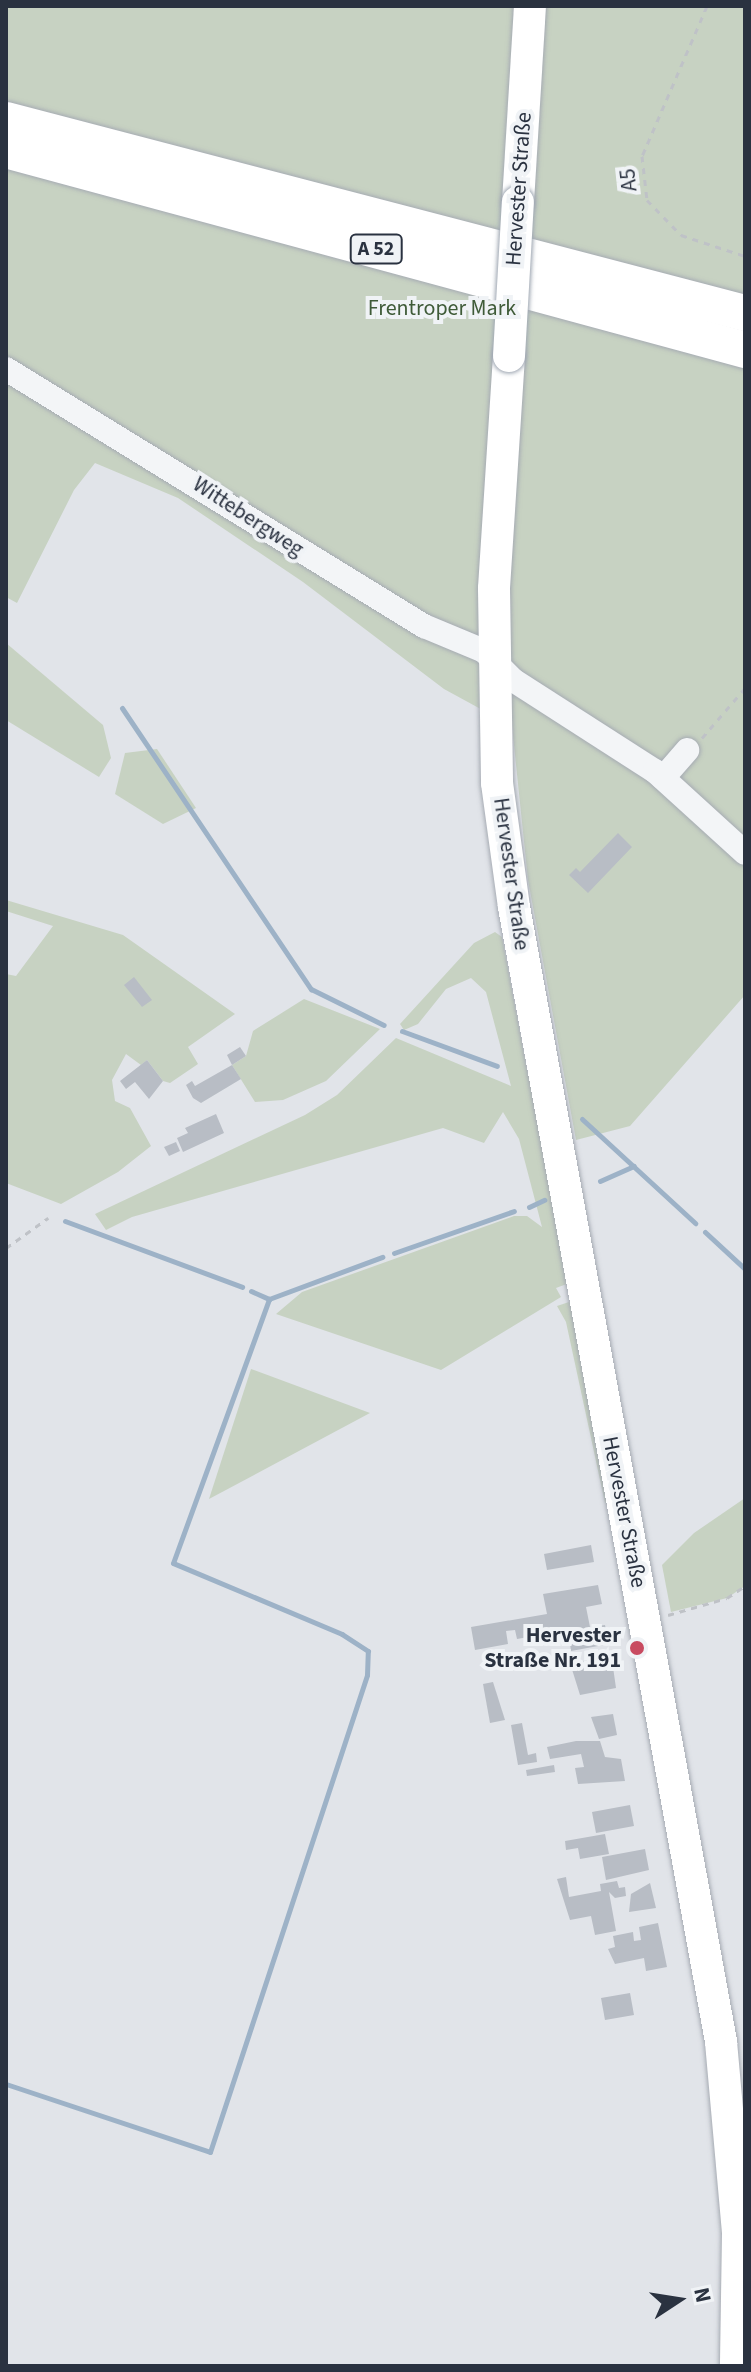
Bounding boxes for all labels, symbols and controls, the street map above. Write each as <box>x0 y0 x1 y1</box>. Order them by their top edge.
street label: Hervester Straße <box>500 111 538 267</box>
street label: A5 <box>615 167 643 193</box>
road number: A 52 <box>348 233 404 265</box>
park label: Frentroper Mark <box>368 296 516 322</box>
street label: Wittebergweg <box>188 471 308 563</box>
street label: Hervester Straße <box>487 796 535 952</box>
street label: Hervester Straße <box>596 1434 652 1590</box>
place label: Hervester Straße Nr. 191 <box>484 1622 621 1674</box>
marker: Hervester Straße Nr. 191 <box>628 1639 646 1657</box>
north arrow <box>639 2260 719 2340</box>
text: N <box>685 2285 720 2305</box>

